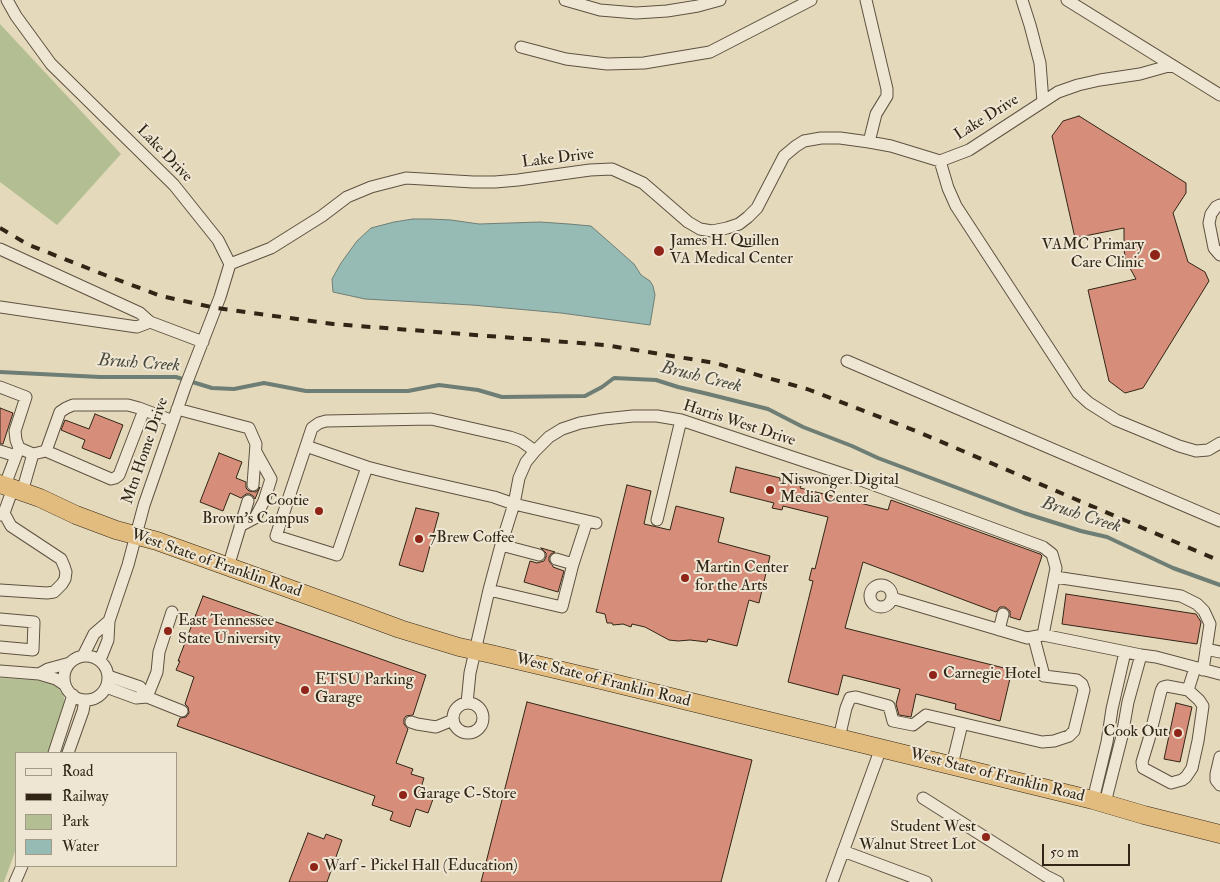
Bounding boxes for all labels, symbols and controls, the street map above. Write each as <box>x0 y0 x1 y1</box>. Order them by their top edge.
street label: Lake Drive <box>951 91 1023 145</box>
street label: Lake Drive <box>132 121 196 187</box>
street label: Lake Drive <box>521 145 595 173</box>
place label: James H. Quillen VA Medical Center <box>670 232 793 270</box>
place label: VAMC Primary Care Clinic <box>1042 236 1144 274</box>
marker: James H. Quillen VA Medical Center <box>652 244 666 258</box>
marker: VAMC Primary Care Clinic <box>1148 248 1162 262</box>
water label: Brush Creek <box>97 350 181 378</box>
water label: Brush Creek <box>659 358 743 398</box>
street label: Mtn Home Drive <box>119 395 173 507</box>
street label: Harris West Drive <box>680 397 798 451</box>
place label: Niswonger Digital Media Center <box>780 471 899 509</box>
marker: Niswonger Digital Media Center <box>764 484 776 496</box>
place label: Cootie Brown's Campus <box>202 492 309 530</box>
water label: Brush Creek <box>1039 493 1123 539</box>
marker: Cootie Brown's Campus <box>313 505 325 517</box>
street label: West State of Franklin Road <box>128 526 304 602</box>
place label: 7Brew Coffee <box>429 529 514 549</box>
marker: 7Brew Coffee <box>413 533 425 545</box>
place label: Martin Center for the Arts <box>695 559 788 597</box>
marker: Martin Center for the Arts <box>679 572 691 584</box>
place label: East Tennessee State University <box>178 612 281 650</box>
marker: East Tennessee State University <box>162 625 174 637</box>
street label: West State of Franklin Road <box>514 650 692 712</box>
place label: Carnegie Hotel <box>943 665 1041 685</box>
marker: Carnegie Hotel <box>927 669 939 681</box>
place label: ETSU Parking Garage <box>315 671 414 709</box>
marker: ETSU Parking Garage <box>299 684 311 696</box>
place label: Cook Out <box>1103 723 1168 743</box>
marker: Cook Out <box>1172 727 1184 739</box>
street label: West State of Franklin Road <box>908 745 1086 807</box>
legend <box>15 752 178 867</box>
text: Road <box>62 762 93 781</box>
place label: Garage C-Store <box>413 785 516 805</box>
text: Railway <box>62 787 108 806</box>
marker: Garage C-Store <box>397 789 409 801</box>
text: Park <box>62 812 89 831</box>
place label: Student West Walnut Street Lot <box>859 818 976 856</box>
marker: Student West Walnut Street Lot <box>980 831 992 843</box>
scale bar <box>1045 834 1132 866</box>
text: Water <box>62 837 99 856</box>
text: 50 m <box>1050 843 1079 862</box>
place label: Warf - Pickel Hall (Education) <box>324 857 518 877</box>
marker: Warf - Pickel Hall (Education) <box>308 861 320 873</box>

